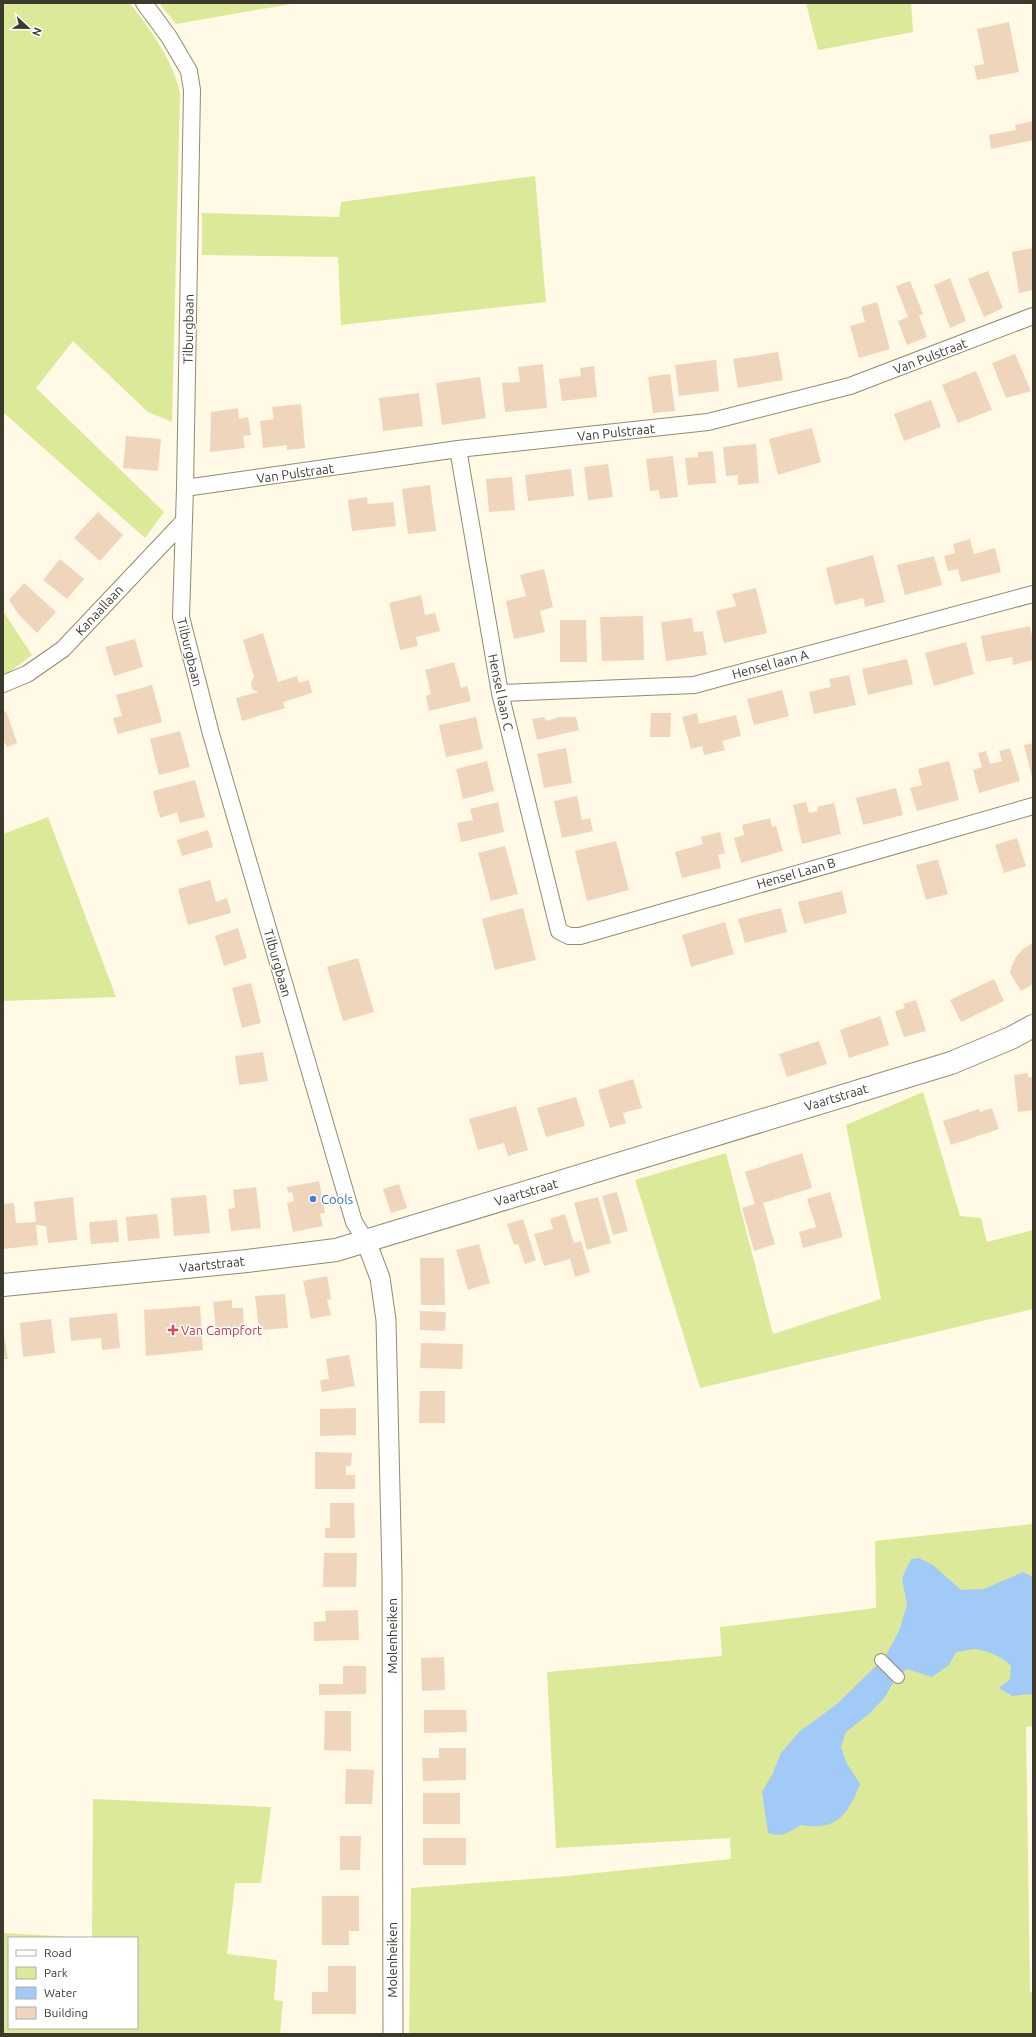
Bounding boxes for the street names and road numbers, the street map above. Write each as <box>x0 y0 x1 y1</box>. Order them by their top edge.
street label: Tilburgbaan <box>180 294 196 364</box>
street label: Van Pulstraat <box>891 336 969 376</box>
street label: Van Pulstraat <box>577 421 655 443</box>
street label: Van Pulstraat <box>255 461 335 485</box>
street label: Kanaallaan <box>72 582 126 638</box>
street label: Tilburgbaan <box>175 616 205 688</box>
street label: Hensel laan A <box>730 647 810 681</box>
street label: Hensel laan C <box>486 652 516 732</box>
street label: Hensel Laan B <box>755 855 837 891</box>
street label: Tilburgbaan <box>262 927 294 999</box>
street label: Vaartstraat <box>803 1081 869 1113</box>
street label: Vaartstraat <box>493 1176 559 1208</box>
street label: Vaartstraat <box>179 1254 245 1274</box>
street label: Molenheiken <box>385 1598 399 1674</box>
street label: Molenheiken <box>385 1922 399 1998</box>

